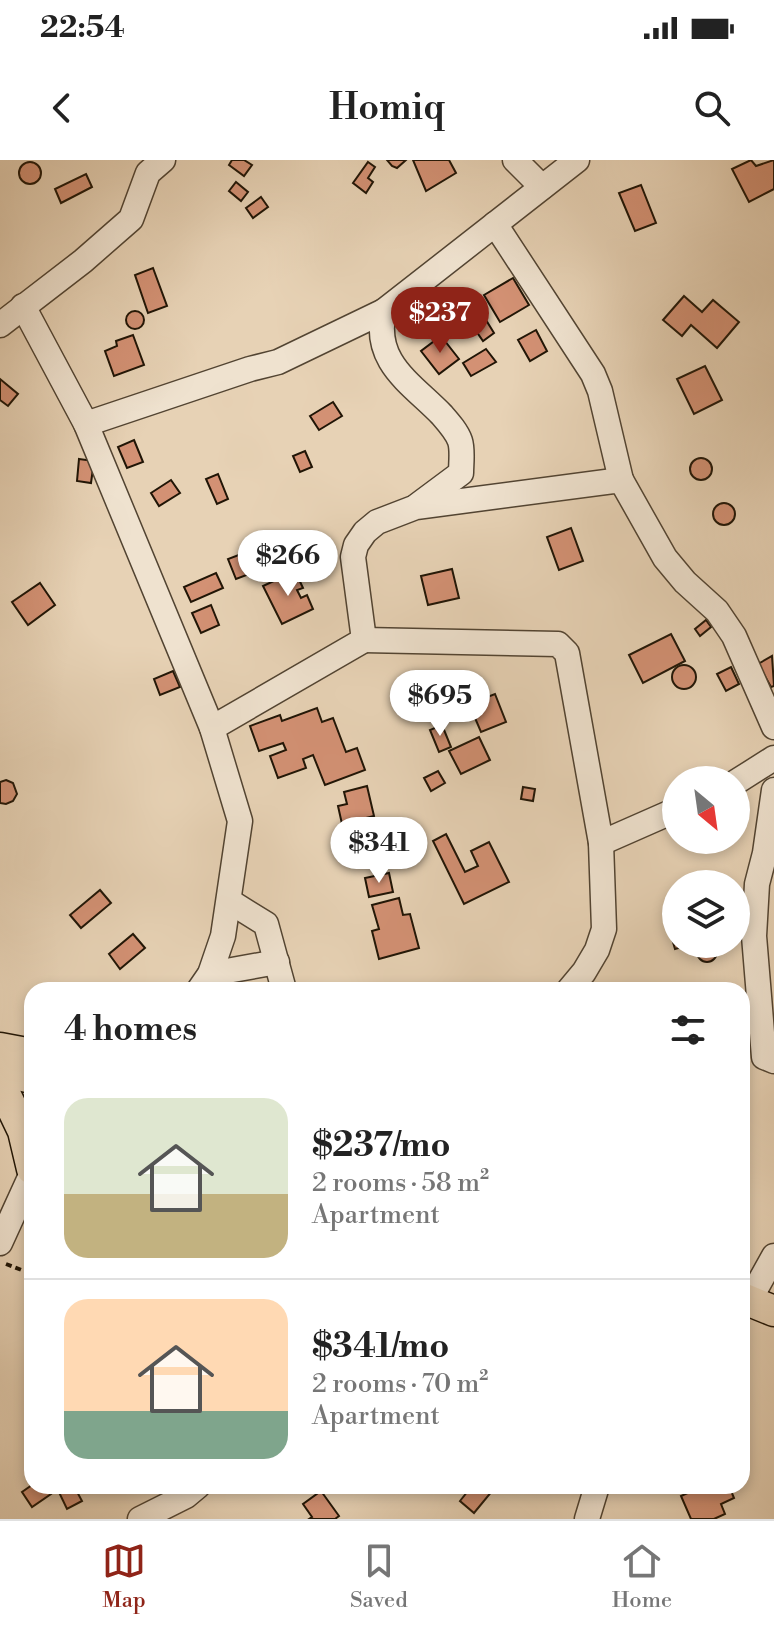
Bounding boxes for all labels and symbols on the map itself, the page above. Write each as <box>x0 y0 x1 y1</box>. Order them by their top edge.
pin: $237 <box>393 287 487 355</box>
pin: $266 <box>241 530 335 598</box>
pin: $695 <box>393 670 487 738</box>
north arrow <box>662 766 750 854</box>
pin: $341 <box>332 817 426 885</box>

